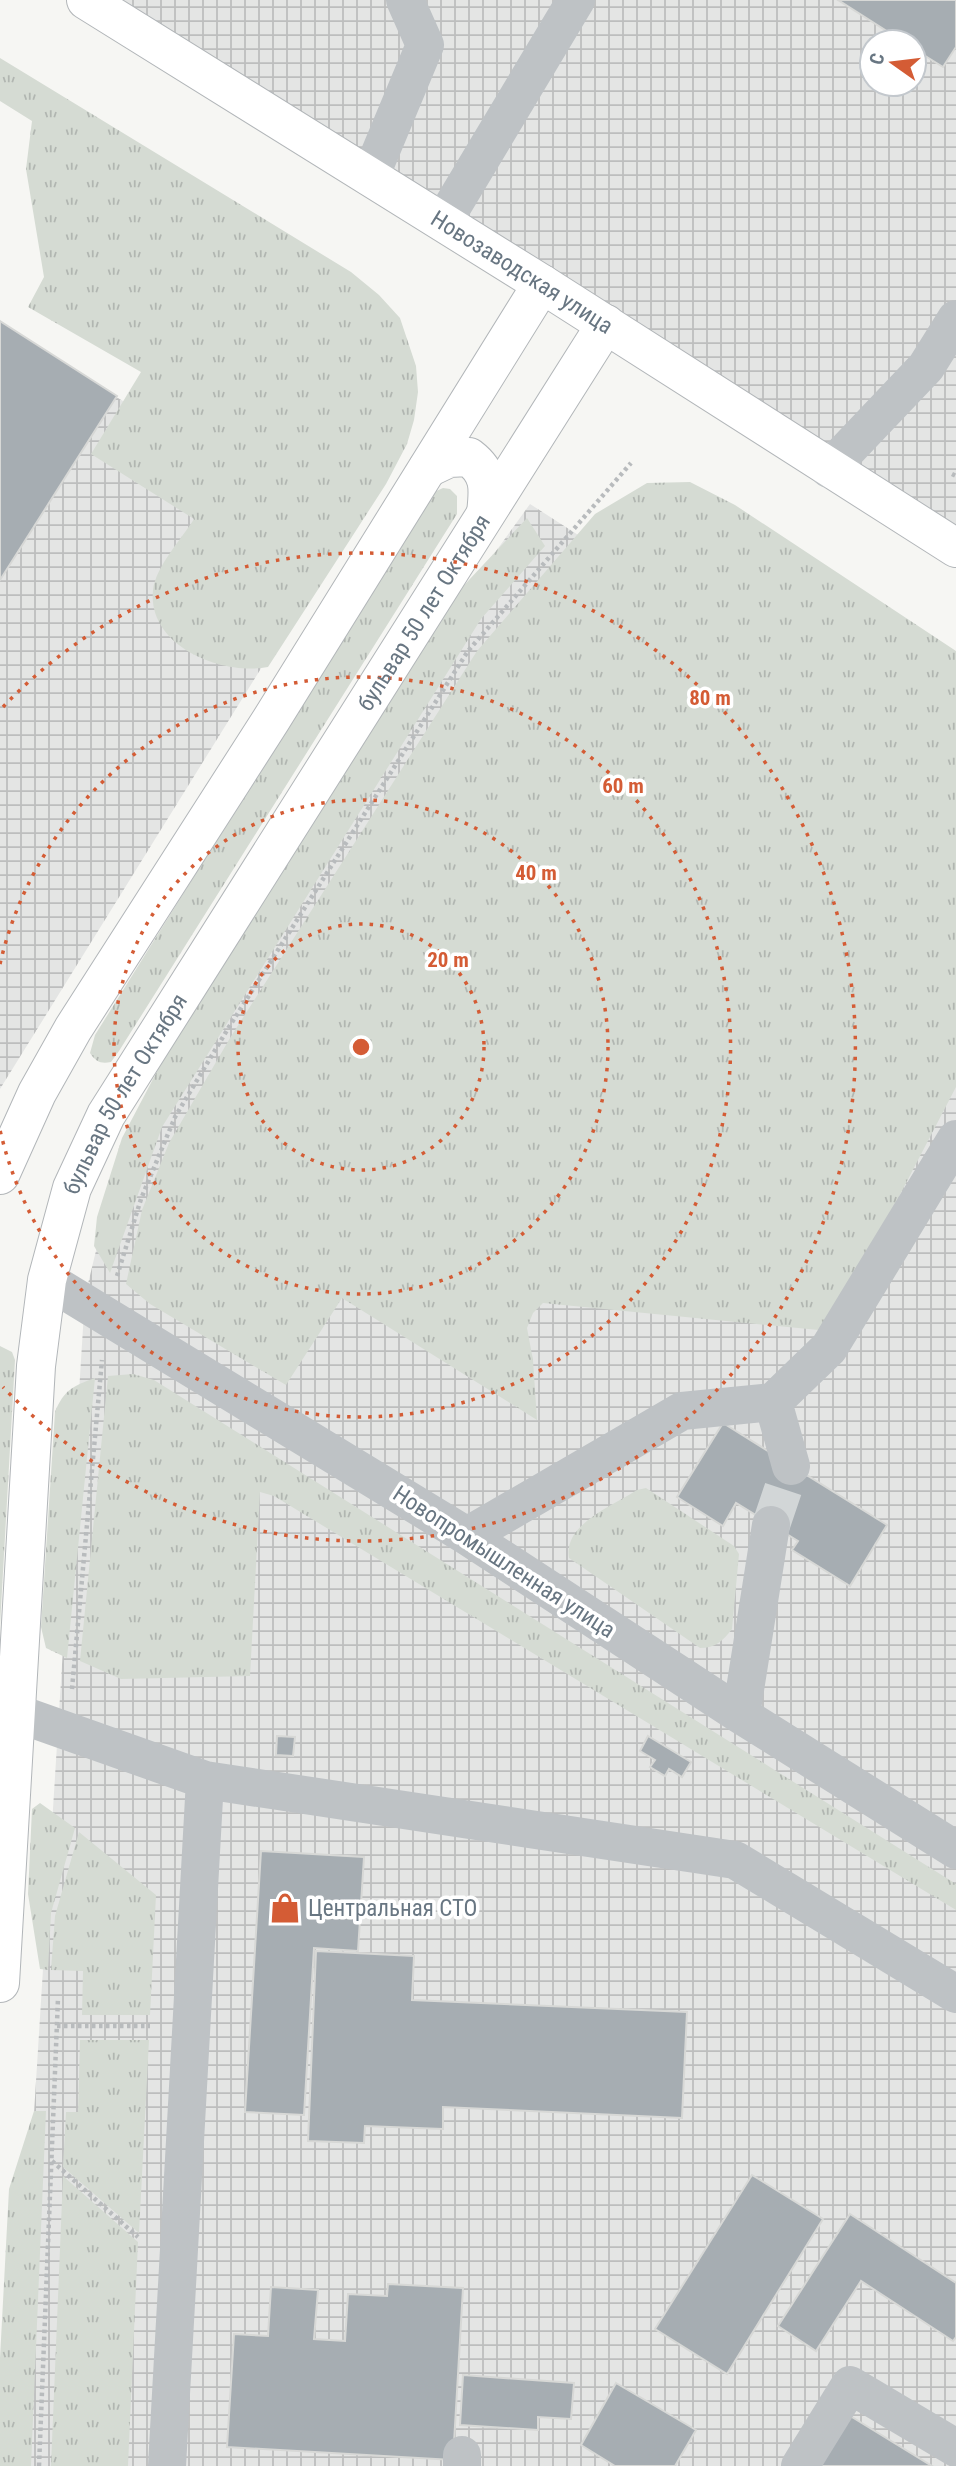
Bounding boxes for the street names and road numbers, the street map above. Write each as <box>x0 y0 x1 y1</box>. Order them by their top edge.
street label: Новозаводская улица <box>426 205 618 339</box>
street label: бульвар 50 лет Октября <box>352 509 496 716</box>
street label: бульвар 50 лет Октября <box>58 989 193 1197</box>
street label: Новопромышленная улица <box>388 1480 620 1644</box>

